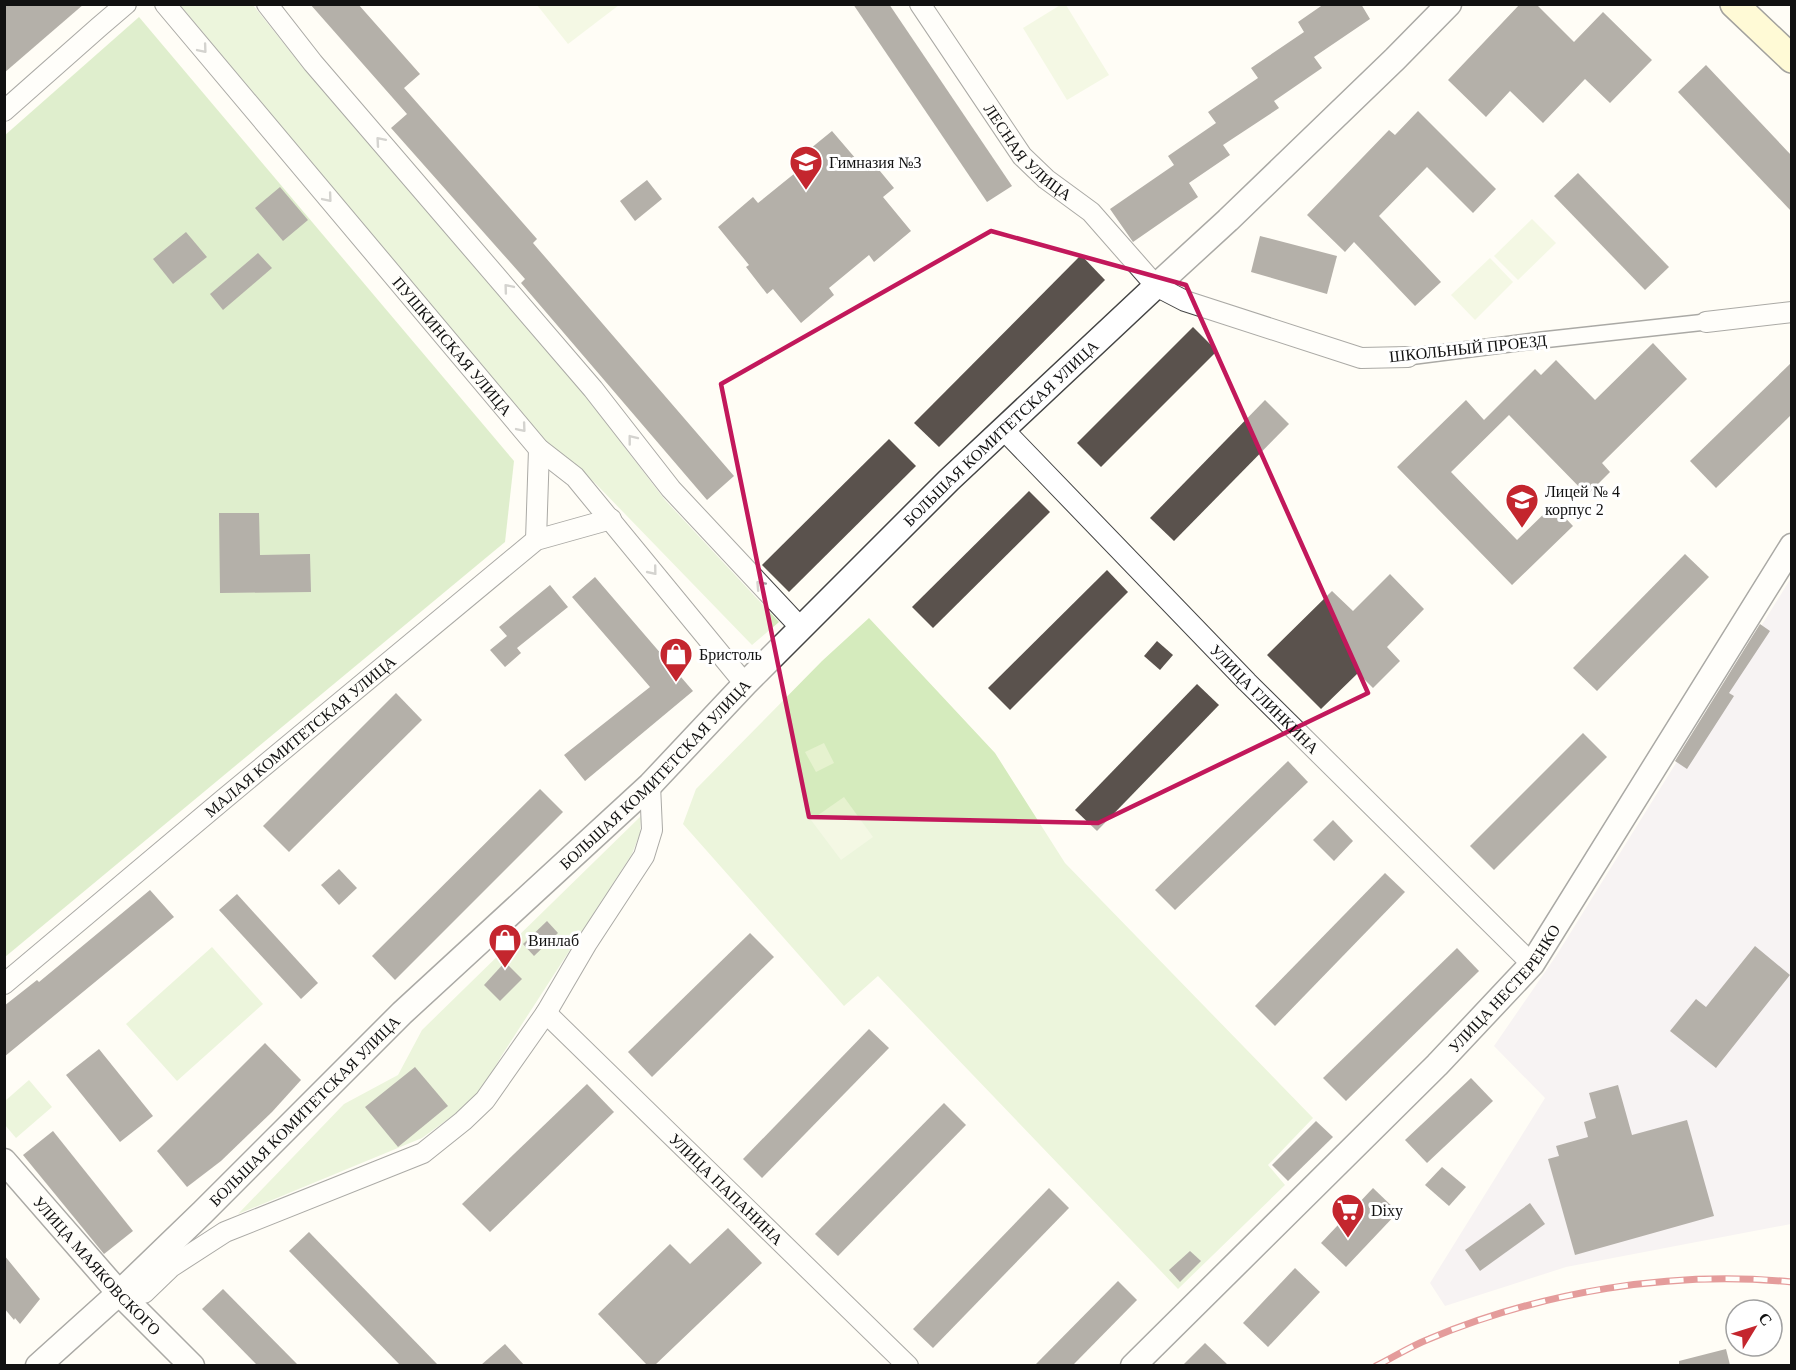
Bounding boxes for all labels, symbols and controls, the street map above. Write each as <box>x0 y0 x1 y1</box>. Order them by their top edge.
one-way arrow <box>196 42 207 53</box>
street label: ЛЕСНАЯ УЛИЦА <box>980 101 1075 204</box>
one-way arrow <box>376 137 387 148</box>
school or university icon: Гимназия №3 <box>788 144 824 191</box>
place label: Гимназия №3 <box>829 154 922 171</box>
one-way arrow <box>321 191 332 202</box>
street label: ПУШКИНСКАЯ УЛИЦА <box>389 274 515 419</box>
one-way arrow <box>504 284 515 295</box>
street label: ШКОЛЬНЫЙ ПРОЕЗД <box>1388 331 1548 366</box>
street label: БОЛЬШАЯ КОМИТЕТСКАЯ УЛИЦА <box>900 337 1102 530</box>
one-way arrow <box>514 421 525 432</box>
one-way arrow <box>628 434 639 445</box>
school or university icon: Лицей № 4 корпус 2 <box>1504 482 1540 529</box>
place label: Лицей № 4 корпус 2 <box>1545 483 1620 519</box>
one-way arrow <box>646 564 657 575</box>
one-way arrow <box>757 581 768 592</box>
shop icon: Бристоль <box>658 636 694 683</box>
street label: УЛИЦА ГЛИНКИНА <box>1207 641 1322 757</box>
place label: Бристоль <box>699 646 762 664</box>
street label: МАЛАЯ КОМИТЕТСКАЯ УЛИЦА <box>201 652 399 821</box>
street label: БОЛЬШАЯ КОМИТЕТСКАЯ УЛИЦА <box>556 676 754 873</box>
shop icon: Винлаб <box>487 922 523 969</box>
street label: УЛИЦА НЕСТЕРЕНКО <box>1445 922 1563 1056</box>
place label: Винлаб <box>528 932 579 949</box>
street label: БОЛЬШАЯ КОМИТЕТСКАЯ УЛИЦА <box>206 1012 404 1210</box>
street label: УЛИЦА ПАПАНИНА <box>666 1130 787 1249</box>
supermarket icon: Dixy <box>1330 1192 1366 1239</box>
street label: УЛИЦА МАЯКОВСКОГО <box>30 1193 164 1339</box>
place label: Dixy <box>1371 1202 1403 1220</box>
north arrow <box>1724 1298 1784 1358</box>
text: С <box>1755 1309 1776 1329</box>

